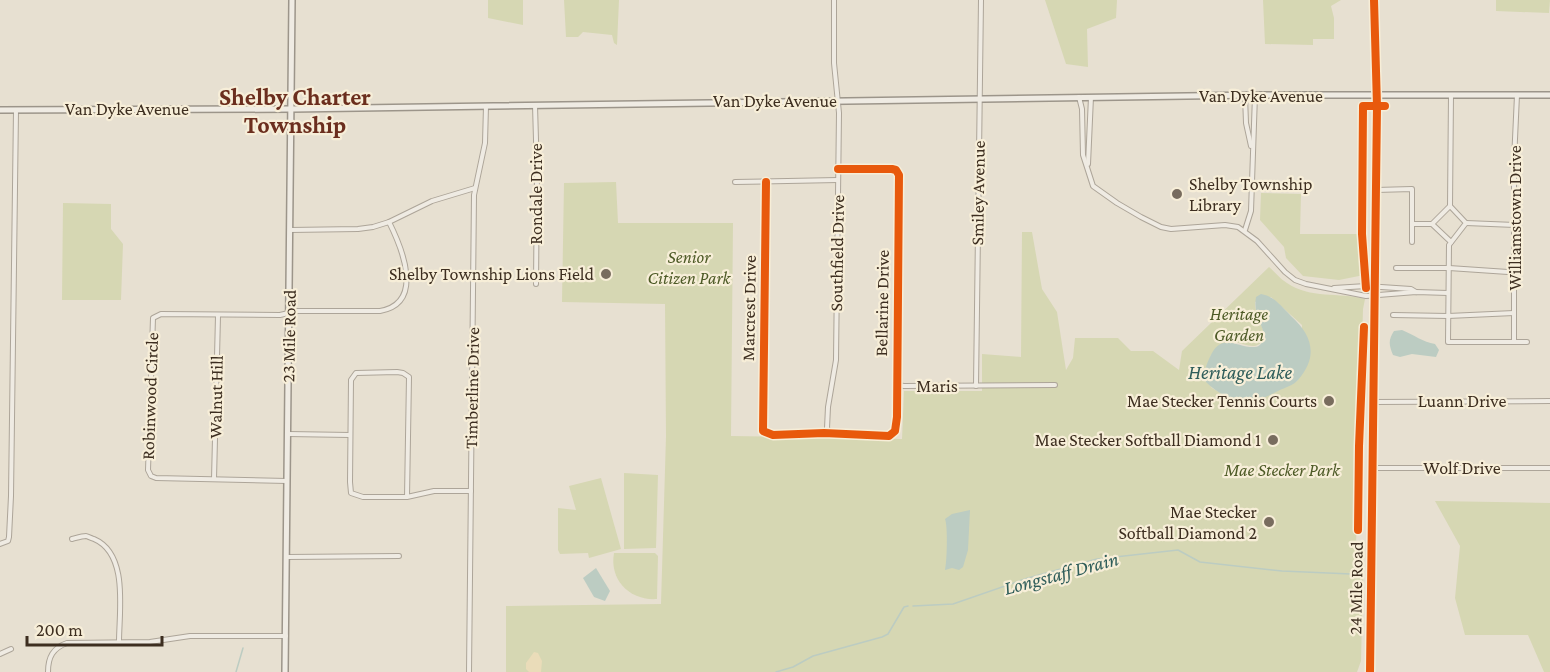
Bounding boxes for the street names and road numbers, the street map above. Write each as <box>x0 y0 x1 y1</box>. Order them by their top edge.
street label: Van Dyke Avenue <box>1199 86 1323 106</box>
street label: Van Dyke Avenue <box>713 91 837 111</box>
street label: Van Dyke Avenue <box>65 99 189 119</box>
street label: Smiley Avenue <box>967 140 989 246</box>
street label: Rondale Drive <box>526 143 546 245</box>
street label: Williamstown Drive <box>1505 145 1525 291</box>
street label: Southfield Drive <box>826 194 848 312</box>
street label: Bellarine Drive <box>871 249 893 357</box>
street label: Marcrest Drive <box>738 255 760 361</box>
street label: 23 Mile Road <box>278 289 300 382</box>
street label: Timberline Drive <box>461 327 483 449</box>
street label: Robinwood Circle <box>138 332 162 460</box>
street label: Walnut Hill <box>205 355 227 439</box>
street label: Maris <box>916 376 958 396</box>
street label: Luann Drive <box>1418 391 1506 411</box>
street label: Wolf Drive <box>1423 458 1501 478</box>
street label: 24 Mile Road <box>1345 541 1367 635</box>

